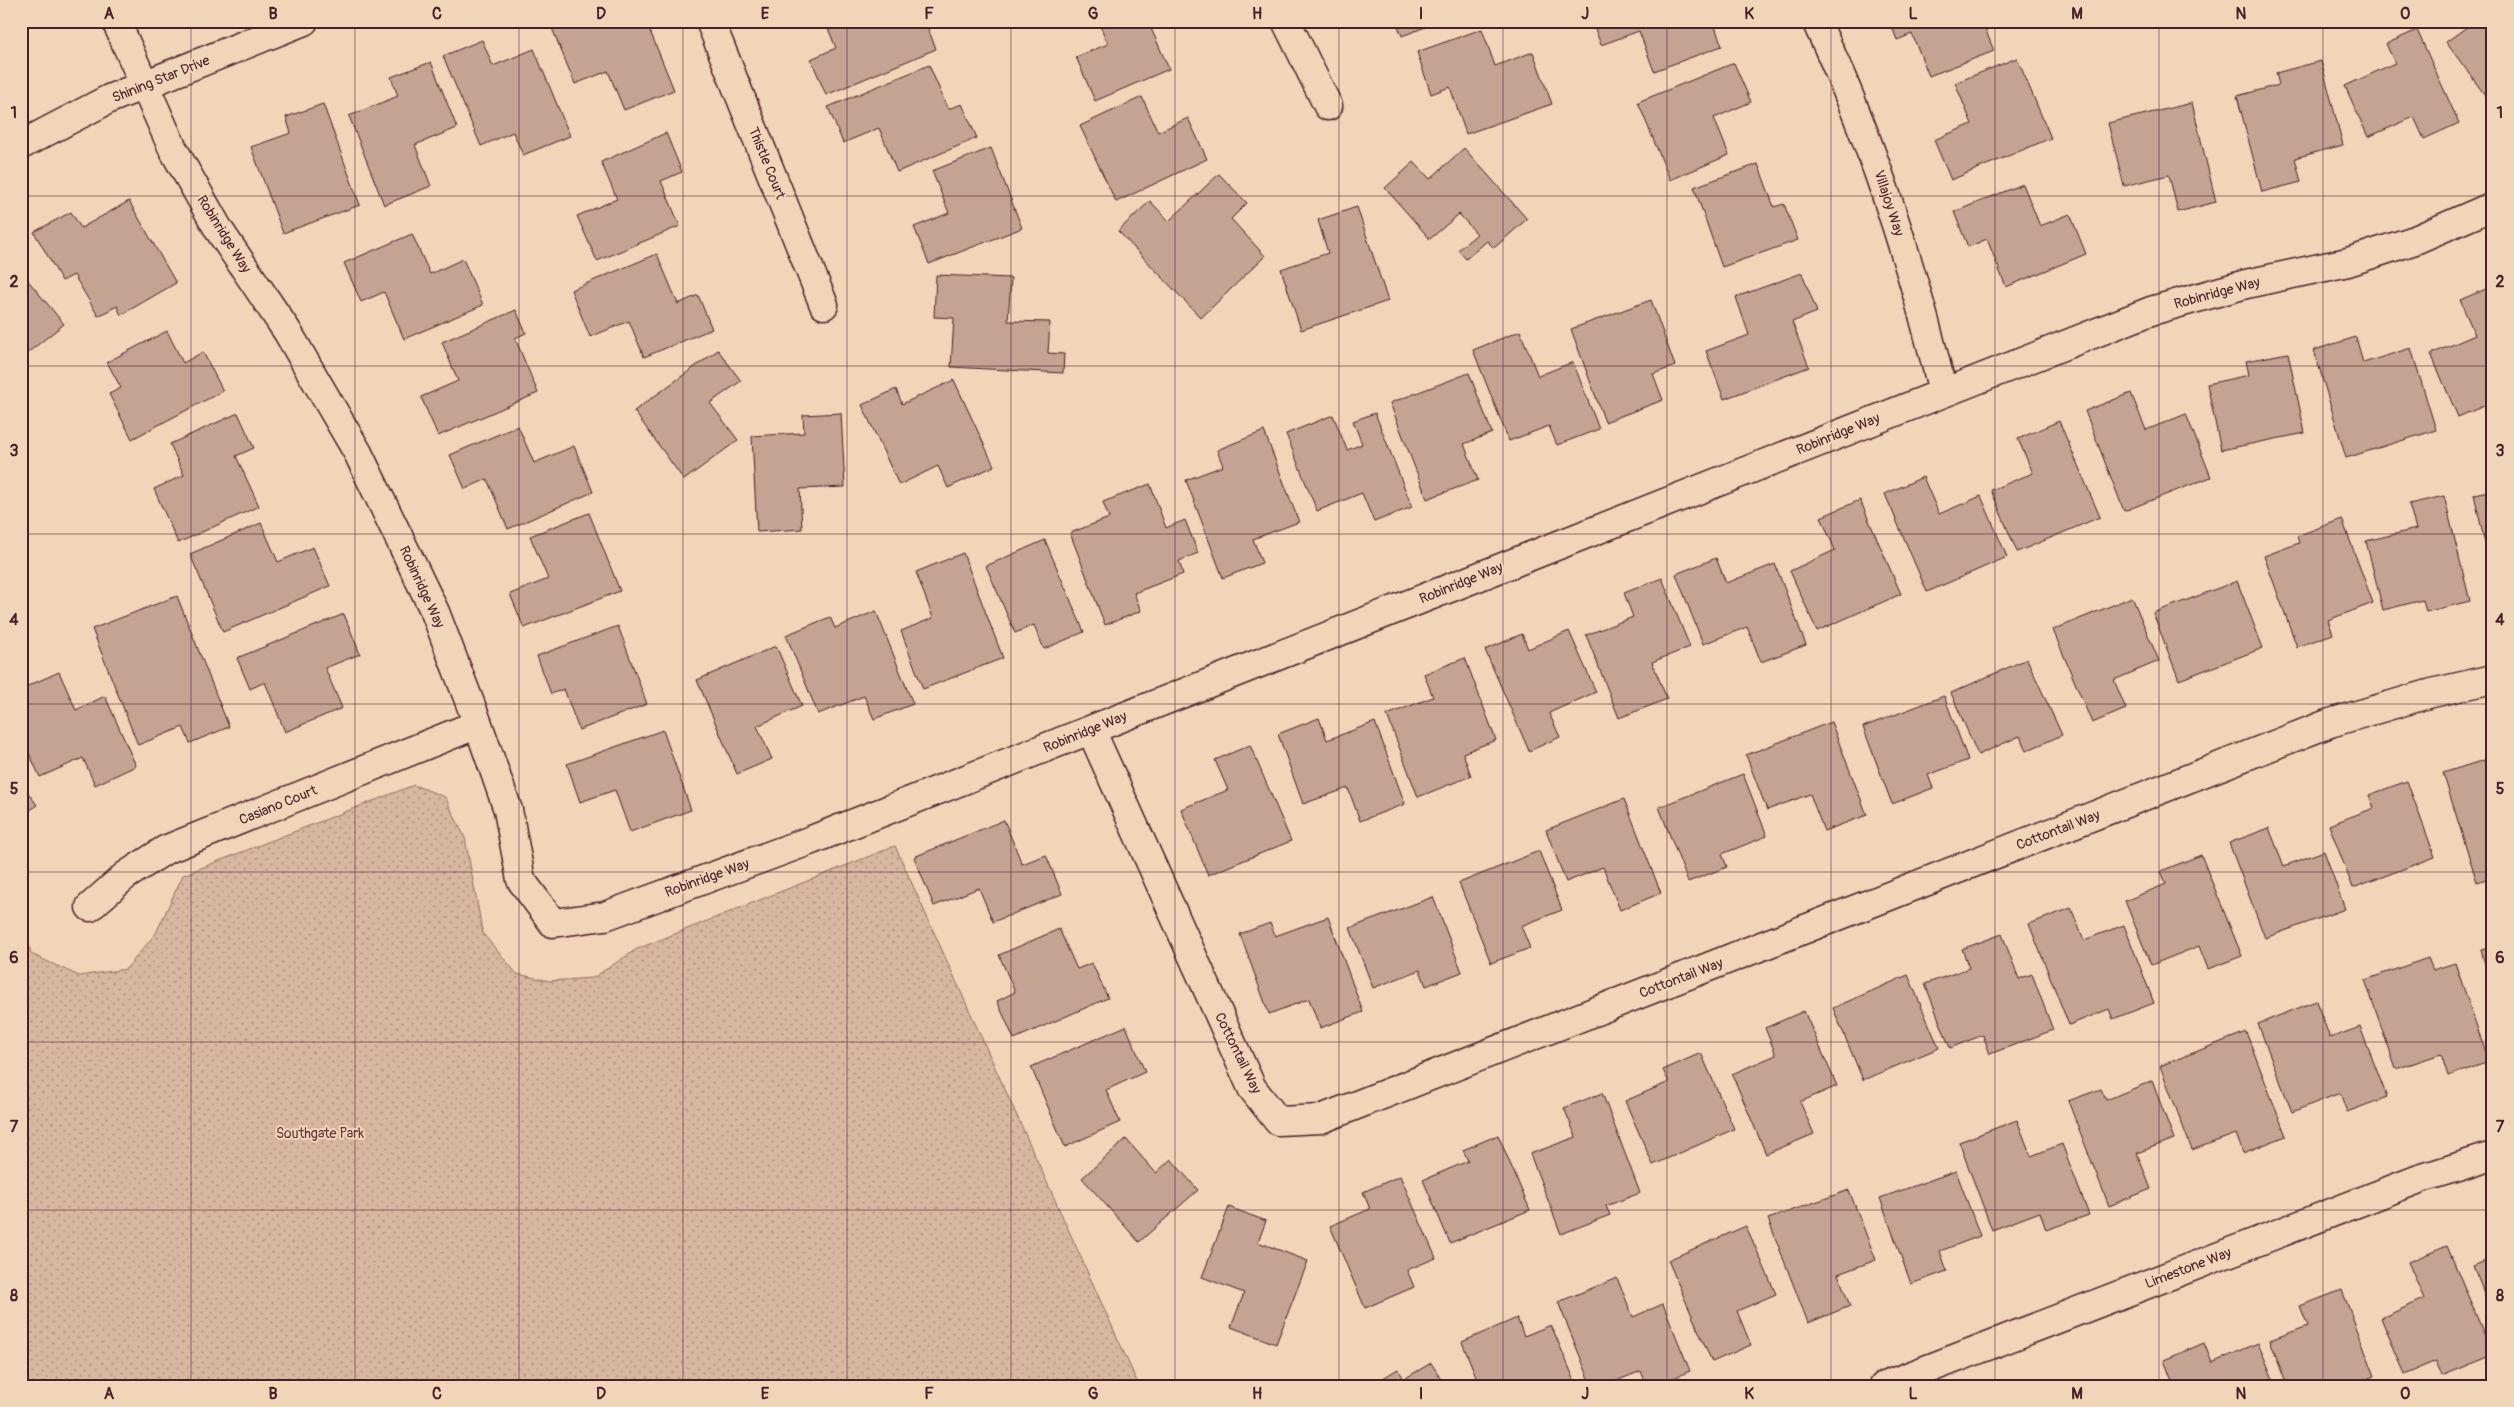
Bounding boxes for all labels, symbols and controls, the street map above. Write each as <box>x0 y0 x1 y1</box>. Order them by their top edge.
text: A <box>104 4 115 24</box>
text: B <box>268 4 278 24</box>
text: C <box>432 4 442 24</box>
text: D <box>596 4 606 24</box>
text: E <box>761 4 770 24</box>
text: F <box>924 4 934 24</box>
text: G <box>1088 4 1099 24</box>
text: H <box>1252 4 1262 24</box>
text: I <box>1419 4 1423 24</box>
text: J <box>1581 4 1589 24</box>
text: K <box>1744 4 1754 24</box>
text: L <box>1908 4 1918 24</box>
text: M <box>2071 4 2083 24</box>
text: N <box>2236 4 2247 24</box>
text: O <box>2400 4 2410 24</box>
street label: Shining Star Drive <box>110 52 212 106</box>
text: 1 <box>11 103 17 123</box>
text: 1 <box>2497 103 2503 123</box>
street label: Thistle Court <box>745 125 789 202</box>
street label: Villajoy Way <box>1870 168 1908 238</box>
street label: Robinridge Way <box>193 192 255 276</box>
text: 2 <box>10 272 19 292</box>
text: 2 <box>2496 272 2505 292</box>
street label: Robinridge Way <box>2172 273 2262 313</box>
street label: Robinridge Way <box>1794 410 1882 458</box>
text: 3 <box>10 441 19 461</box>
text: 3 <box>2496 441 2505 461</box>
street label: Robinridge Way <box>396 543 448 631</box>
street label: Robinridge Way <box>1417 559 1505 607</box>
text: 4 <box>9 610 19 630</box>
text: 4 <box>2495 610 2505 630</box>
street label: Robinridge Way <box>1041 708 1129 756</box>
text: 5 <box>10 779 19 799</box>
text: 5 <box>2496 779 2505 799</box>
street label: Casiano Court <box>237 782 320 828</box>
street label: Cottontail Way <box>2014 806 2102 854</box>
street label: Robinridge Way <box>663 855 751 901</box>
text: 6 <box>9 948 19 968</box>
text: 6 <box>2495 948 2505 968</box>
street label: Cottontail Way <box>1637 954 1725 1002</box>
street label: Cottontail Way <box>1211 1010 1265 1096</box>
text: 7 <box>10 1117 19 1137</box>
text: 7 <box>2496 1117 2505 1137</box>
park label: Southgate Park <box>276 1125 364 1142</box>
street label: Limestone Way <box>2142 1244 2234 1292</box>
text: 8 <box>10 1286 18 1306</box>
text: 8 <box>2496 1286 2504 1306</box>
text: A <box>104 1384 115 1404</box>
text: B <box>268 1384 278 1404</box>
text: C <box>432 1384 442 1404</box>
text: D <box>596 1384 606 1404</box>
text: E <box>761 1384 770 1404</box>
text: F <box>924 1384 934 1404</box>
text: G <box>1088 1384 1099 1404</box>
text: H <box>1252 1384 1262 1404</box>
text: I <box>1419 1384 1423 1404</box>
text: J <box>1581 1384 1589 1404</box>
text: K <box>1744 1384 1754 1404</box>
text: L <box>1908 1384 1918 1404</box>
text: M <box>2071 1384 2083 1404</box>
text: N <box>2236 1384 2247 1404</box>
text: O <box>2400 1384 2410 1404</box>

